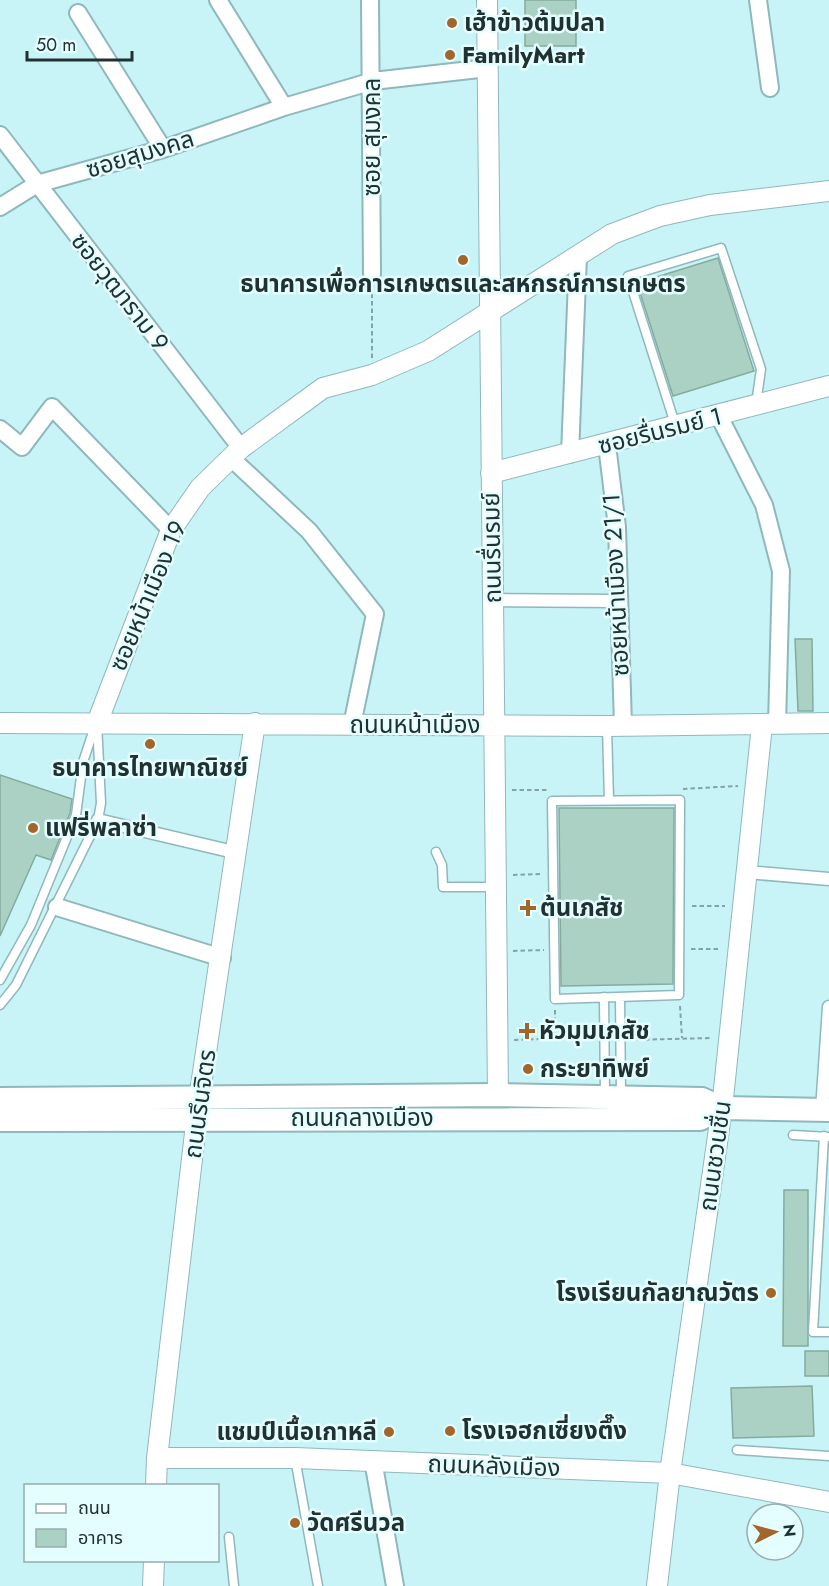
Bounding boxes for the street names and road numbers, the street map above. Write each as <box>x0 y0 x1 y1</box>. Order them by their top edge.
street label: ซอย สุมงคล <box>354 78 389 196</box>
street label: ซอยสุมงคล <box>82 121 198 187</box>
street label: ซอยวุฒาราม 9 <box>63 225 178 358</box>
street label: ซอยรื่นรมย์ 1 <box>594 398 725 463</box>
street label: ถนนรื่นรมย์ <box>473 492 510 604</box>
street label: ซอยหน้าเมือง 21/1 <box>593 493 638 677</box>
street label: ซอยหน้าเมือง 19 <box>100 515 195 676</box>
street label: ถนนหน้าเมือง <box>350 707 480 742</box>
street label: ถนนรึนจิตร <box>175 1047 224 1161</box>
street label: ถนนชวนชื่น <box>689 1098 740 1214</box>
street label: ถนนกลางเมือง <box>290 1100 434 1135</box>
street label: ถนนหลังเมือง <box>427 1446 561 1485</box>

